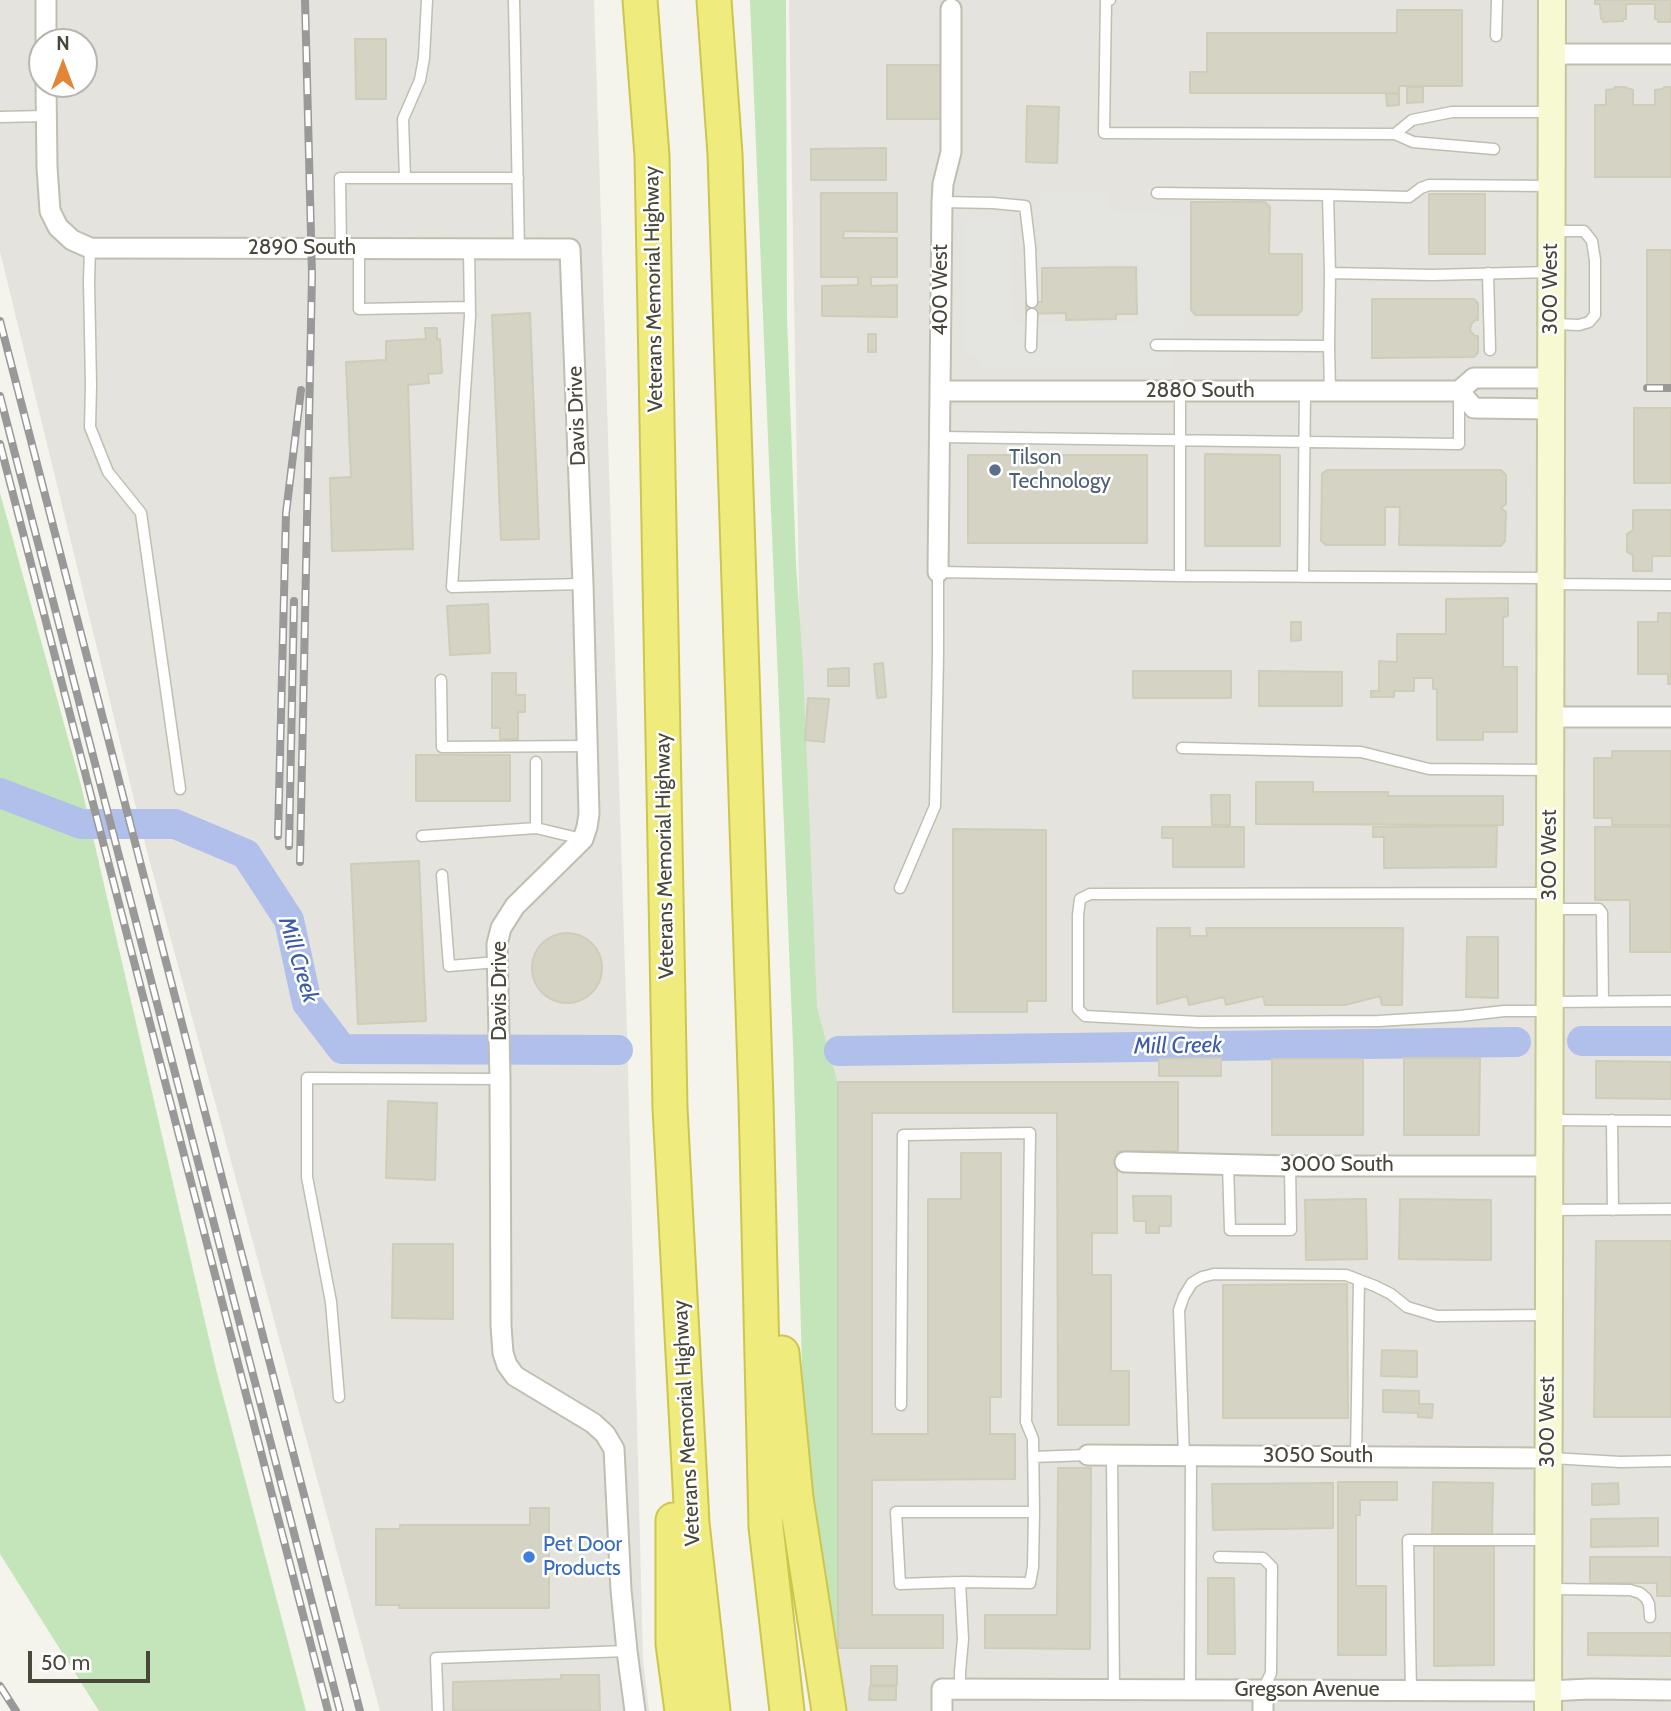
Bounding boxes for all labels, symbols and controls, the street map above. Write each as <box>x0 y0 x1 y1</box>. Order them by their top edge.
north arrow <box>28 28 98 98</box>
text: N <box>56 32 70 55</box>
street label: Veterans Memorial Highway <box>639 166 669 412</box>
street label: 2890 South <box>248 235 356 261</box>
street label: 400 West <box>928 244 954 336</box>
street label: 300 West <box>1538 244 1564 334</box>
street label: Davis Drive <box>563 366 591 466</box>
street label: 2880 South <box>1145 378 1255 404</box>
place label: Tilson Technology <box>1009 445 1111 495</box>
marker: Tilson Technology <box>987 462 1003 478</box>
street label: Veterans Memorial Highway <box>650 733 680 979</box>
street label: 300 West <box>1537 810 1563 900</box>
water label: Mill Creek <box>272 914 324 1006</box>
street label: Davis Drive <box>487 941 513 1041</box>
water label: Mill Creek <box>1134 1031 1222 1061</box>
street label: 3000 South <box>1280 1152 1394 1178</box>
street label: Veterans Memorial Highway <box>668 1299 706 1547</box>
street label: 300 West <box>1535 1377 1561 1467</box>
street label: 3050 South <box>1263 1443 1373 1469</box>
place label: Pet Door Products <box>543 1532 622 1582</box>
marker: Pet Door Products <box>521 1549 537 1565</box>
scale bar <box>32 1638 154 1682</box>
text: 50 m <box>41 1650 90 1675</box>
street label: Gregson Avenue <box>1235 1677 1379 1703</box>

